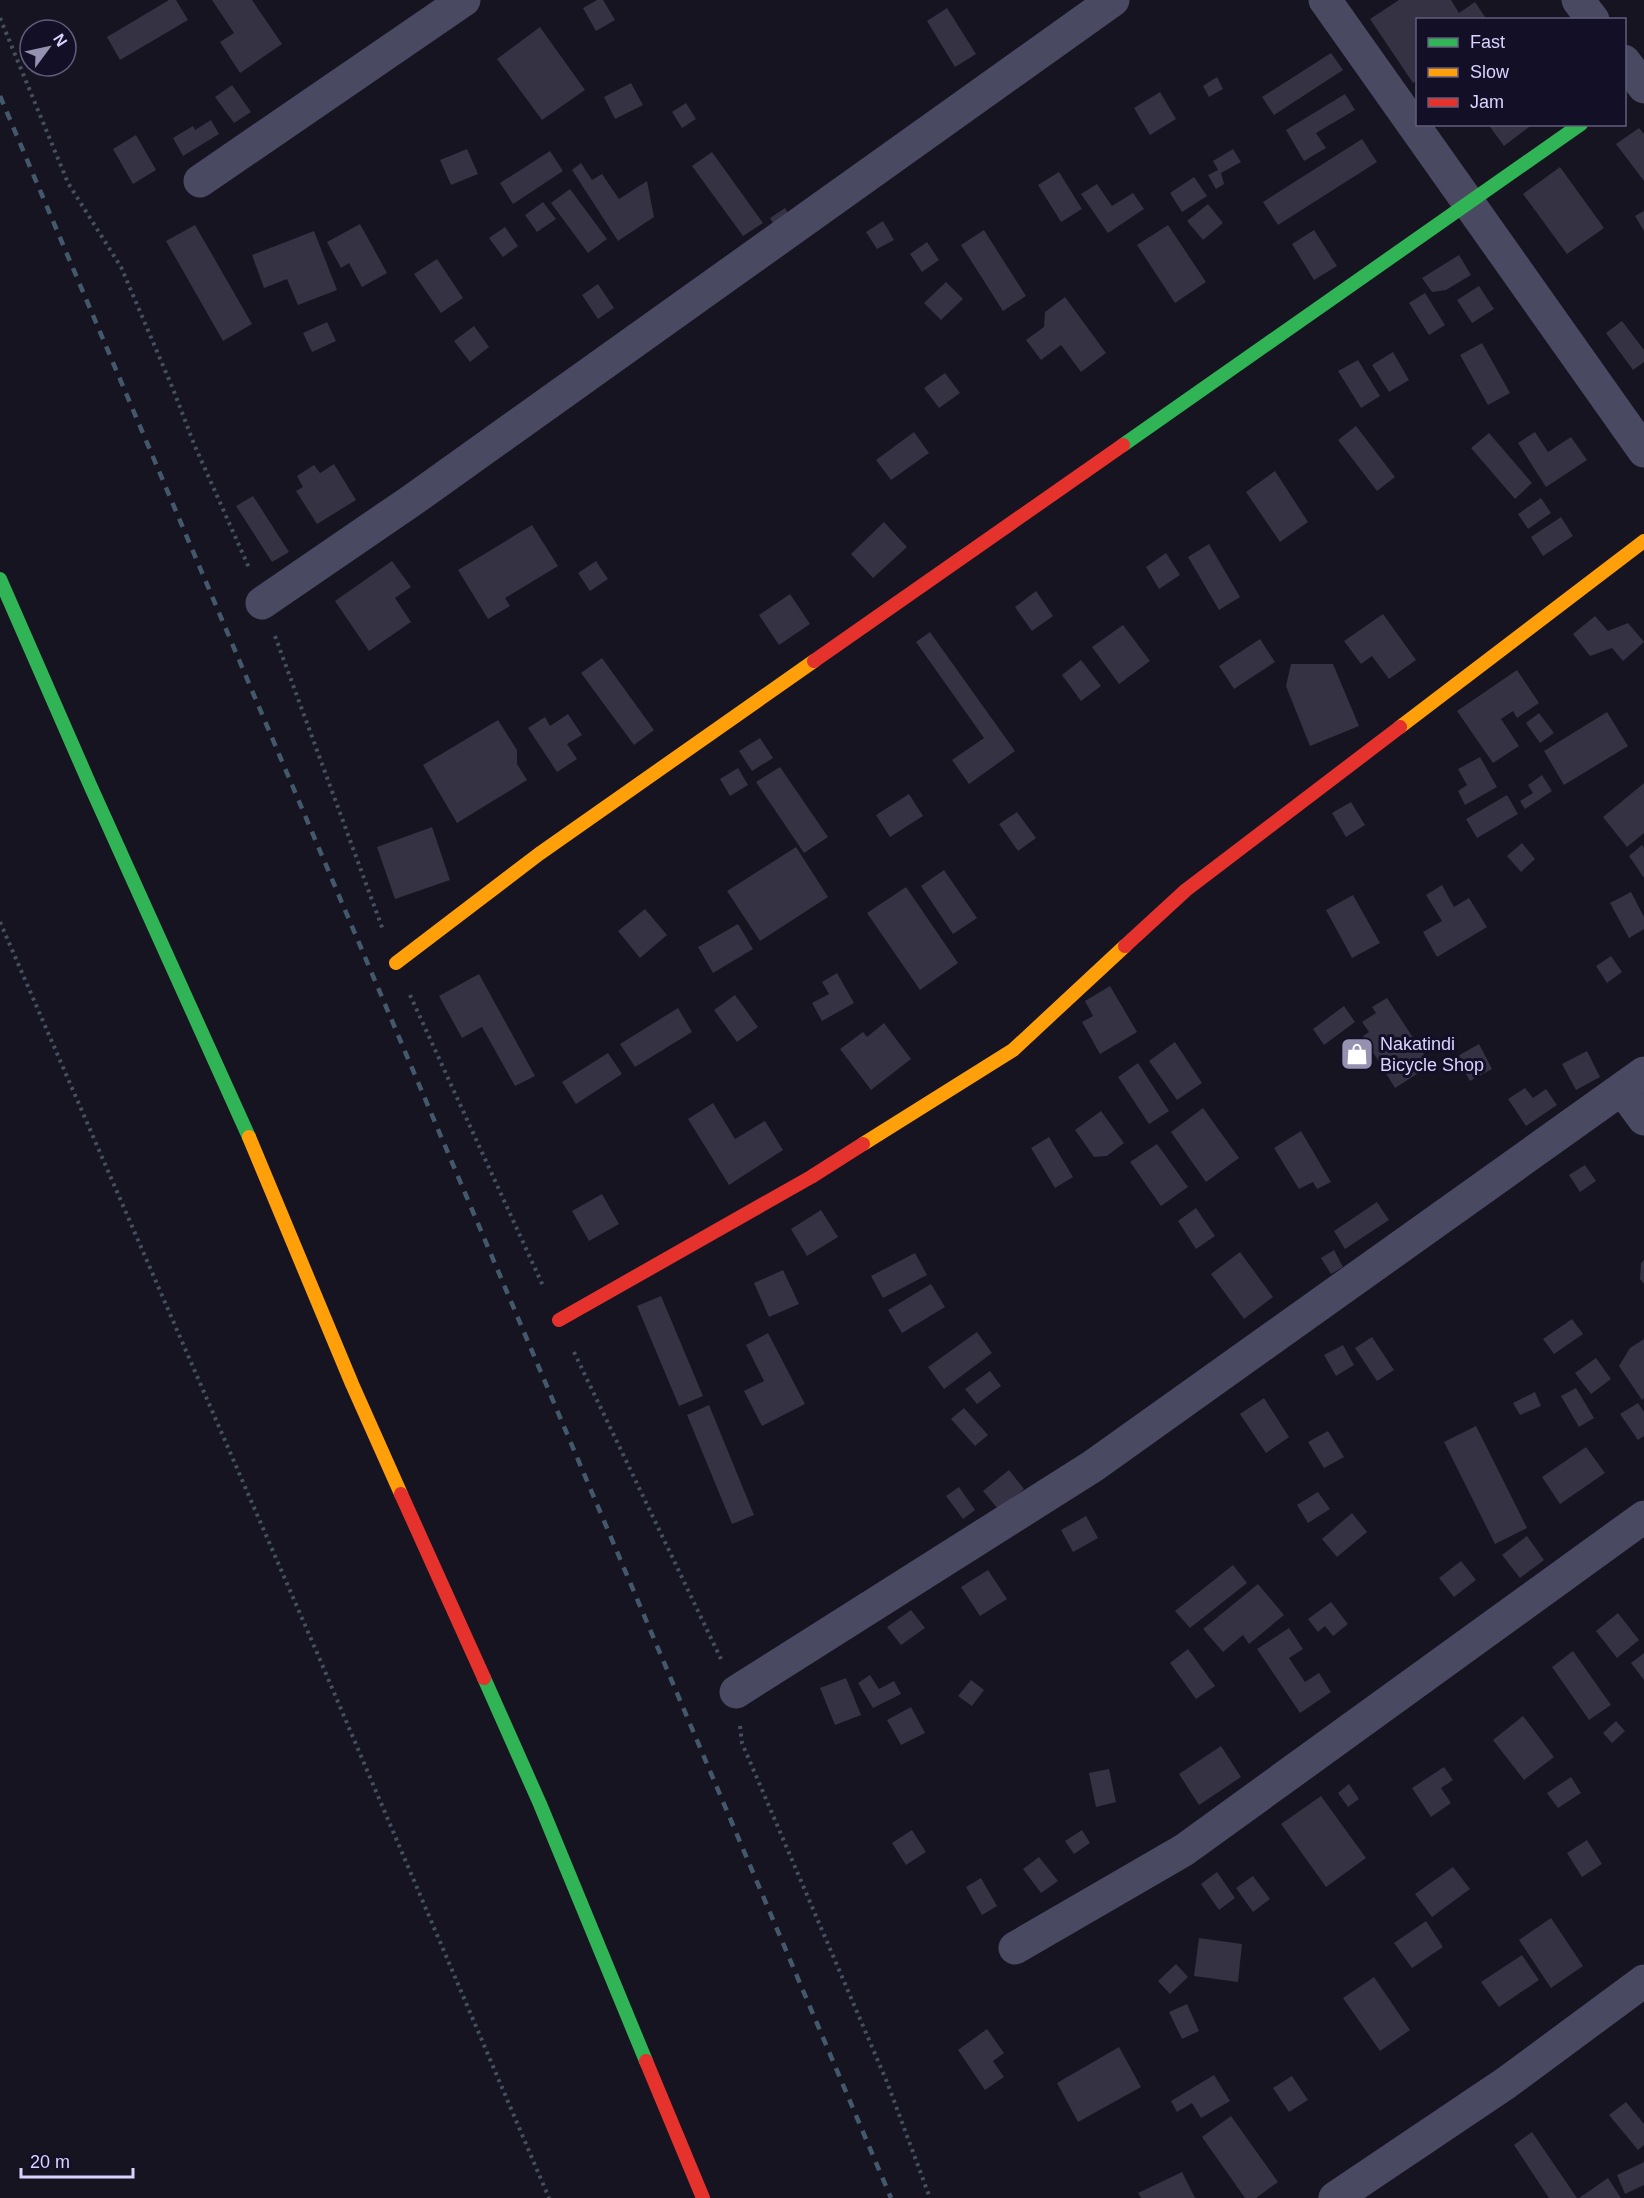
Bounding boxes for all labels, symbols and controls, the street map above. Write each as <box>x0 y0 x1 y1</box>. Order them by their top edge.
north arrow <box>18 18 78 78</box>
legend <box>1416 18 1626 126</box>
text: N <box>50 31 70 50</box>
text: Fast <box>1470 32 1505 52</box>
text: Slow <box>1470 62 1510 82</box>
text: Jam <box>1470 92 1504 112</box>
place label: Nakatindi Bicycle Shop <box>1380 1034 1484 1075</box>
shop icon: Nakatindi Bicycle Shop <box>1339 1036 1375 1072</box>
scale bar <box>21 2141 134 2179</box>
text: 20 m <box>30 2152 70 2172</box>

